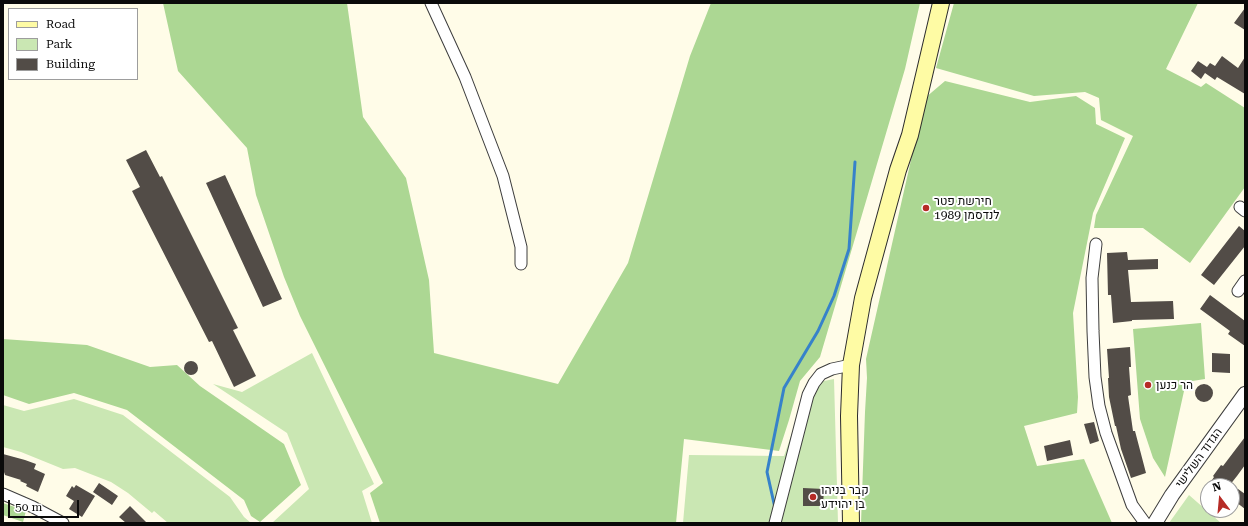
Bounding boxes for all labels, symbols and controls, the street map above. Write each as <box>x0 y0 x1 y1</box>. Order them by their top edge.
legend <box>8 8 138 80</box>
text: Road <box>46 17 75 31</box>
text: Park <box>46 37 72 51</box>
text: Building <box>46 57 95 71</box>
place label: חירשת פטר לנדסמן 1989 <box>934 194 999 222</box>
marker: חירשת פטר לנדסמן 1989 <box>921 203 931 213</box>
place label: הר כנען <box>1156 378 1193 392</box>
marker: הר כנען <box>1143 380 1153 390</box>
street label: הגדוד השלישי <box>1173 425 1225 491</box>
north arrow <box>1200 478 1240 518</box>
text: N <box>1211 480 1223 494</box>
place label: קבר בניהו בן יהוידע <box>821 483 869 511</box>
scale bar <box>10 492 81 518</box>
marker: קבר בניהו בן יהוידע <box>808 492 818 502</box>
text: 50 m <box>15 500 42 514</box>

